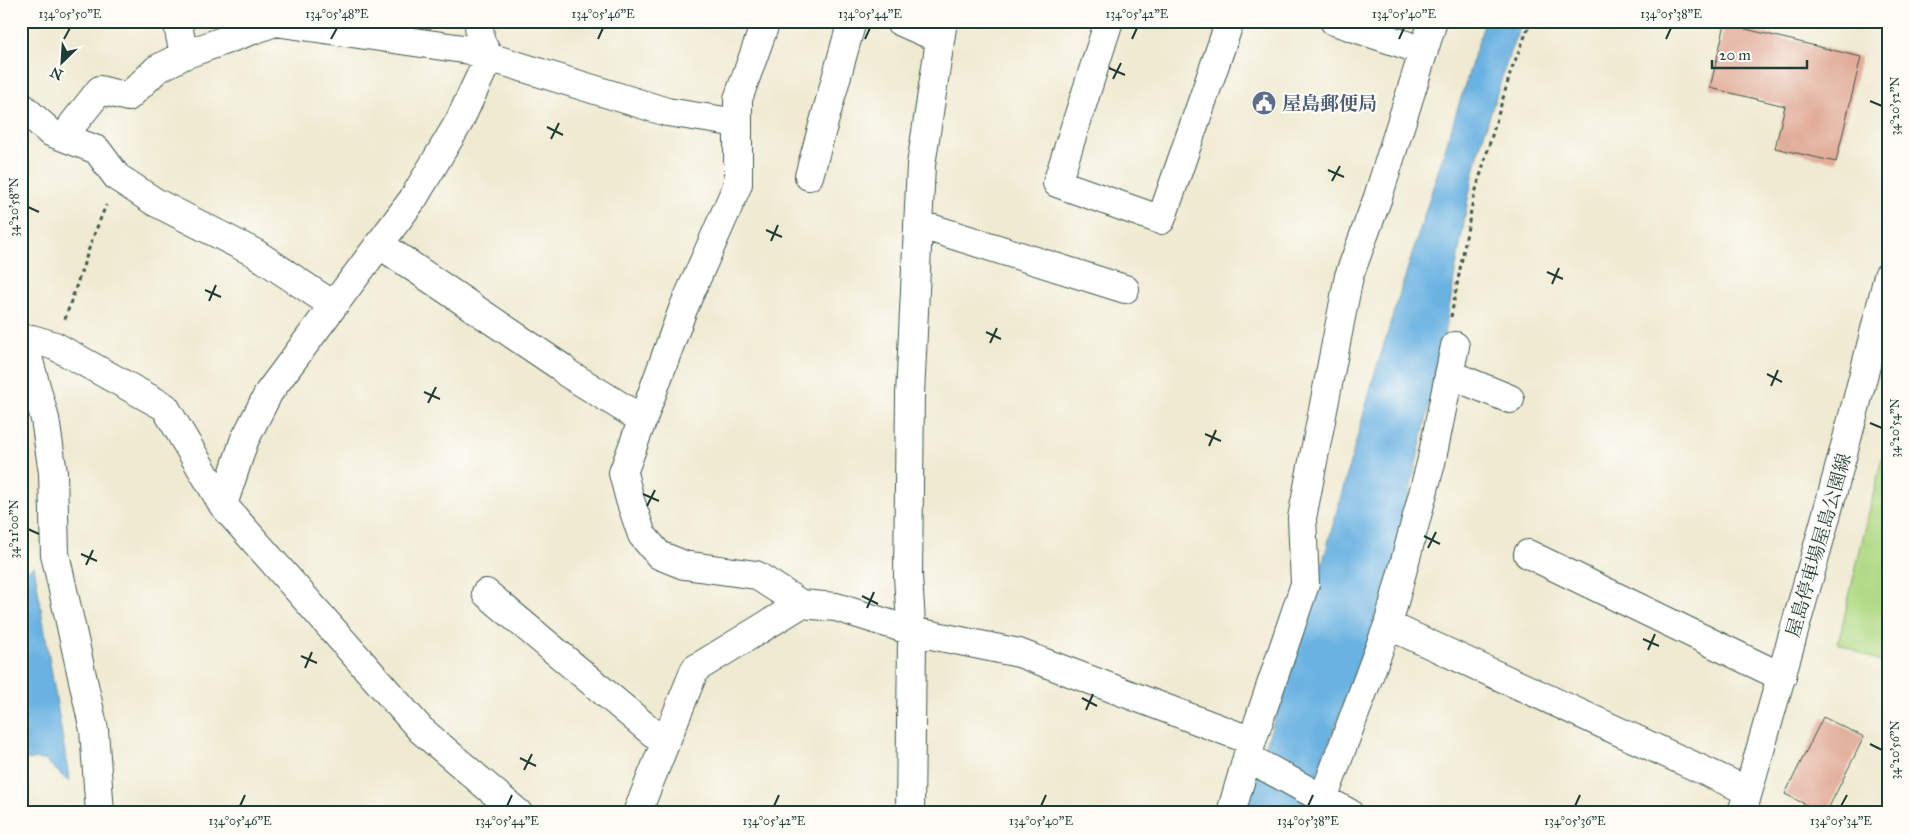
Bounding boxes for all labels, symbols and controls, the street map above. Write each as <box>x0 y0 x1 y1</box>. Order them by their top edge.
text: 134°05'50"E <box>39 7 102 21</box>
text: 134°05'48"E <box>305 7 369 21</box>
text: 134°05'46"E <box>571 7 635 21</box>
text: 134°05'44"E <box>838 7 902 21</box>
text: 134°05'42"E <box>1106 7 1169 21</box>
text: 134°05'40"E <box>1372 7 1436 21</box>
text: 134°05'38"E <box>1640 7 1702 21</box>
north arrow <box>38 38 88 88</box>
scale bar <box>1712 38 1806 70</box>
text: 20 m <box>1719 46 1751 64</box>
text: N <box>48 63 66 84</box>
text: 34°20'52"N <box>1888 77 1902 135</box>
public building icon: 屋島郵便局 <box>1251 90 1277 116</box>
place label: 屋島郵便局 <box>1282 92 1377 115</box>
text: 34°20'58"N <box>7 177 21 237</box>
text: 34°20'54"N <box>1888 398 1902 458</box>
street label: 屋島停車場屋島公園線 <box>1781 451 1856 640</box>
text: 34°21'00"N <box>7 499 21 559</box>
text: 34°20'56"N <box>1888 720 1902 780</box>
text: 134°05'46"E <box>208 814 272 828</box>
text: 134°05'44"E <box>475 814 539 828</box>
text: 134°05'42"E <box>743 814 806 828</box>
text: 134°05'40"E <box>1009 814 1073 828</box>
text: 134°05'38"E <box>1277 814 1339 828</box>
text: 134°05'36"E <box>1544 814 1606 828</box>
text: 134°05'34"E <box>1810 814 1872 828</box>

